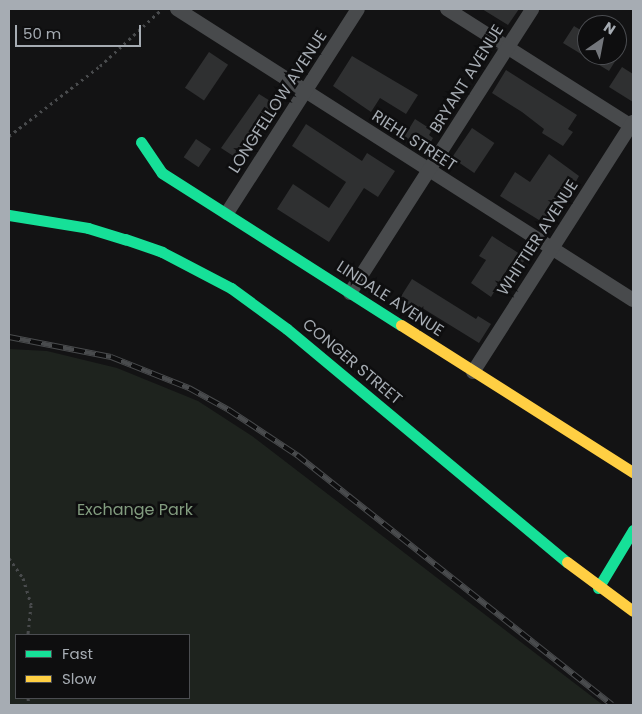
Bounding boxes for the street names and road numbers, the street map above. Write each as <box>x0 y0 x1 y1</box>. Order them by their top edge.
street label: BRYANT AVENUE <box>426 21 508 137</box>
street label: LONGFELLOW AVENUE <box>225 27 331 177</box>
street label: RIEHL STREET <box>368 107 460 175</box>
street label: WHITTIER AVENUE <box>493 177 583 299</box>
street label: LINDALE AVENUE <box>333 257 447 341</box>
street label: CONGER STREET <box>298 315 406 409</box>

